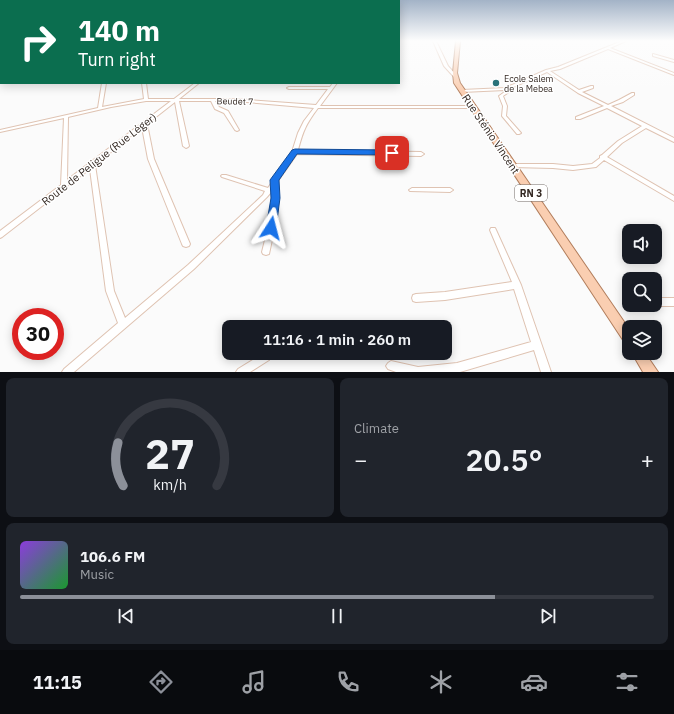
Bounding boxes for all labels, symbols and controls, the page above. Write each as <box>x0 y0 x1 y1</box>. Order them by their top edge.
text: 140 m <box>78 12 160 49</box>
icon: right <box>12 16 64 68</box>
text: Turn right <box>78 48 156 71</box>
place label: Ecole Salem de la Mebea <box>504 73 554 94</box>
marker: Ecole Salem de la Mebea <box>491 78 501 88</box>
street label: Rue Sténio Vincent <box>459 91 523 177</box>
street label: Beudet 7 <box>217 95 253 107</box>
street label: Route de Peligue (Rue Léger) <box>39 110 159 208</box>
pin <box>375 136 409 170</box>
icon: arrive <box>381 142 403 164</box>
road number: RN 3 <box>515 185 547 201</box>
position arrow <box>250 207 292 249</box>
map controls <box>622 224 662 360</box>
button: sound <box>622 224 662 264</box>
button: search <box>622 272 662 312</box>
speed limit sign: 30 <box>12 308 64 360</box>
button: layers <box>622 320 662 360</box>
text: 11:16 · 1 min · 260 m <box>263 330 411 349</box>
text: Climate <box>354 420 399 437</box>
text: 27 <box>145 425 195 479</box>
text: 20.5° <box>465 440 543 479</box>
text: − <box>354 445 367 474</box>
text: + <box>641 445 654 474</box>
text: km/h <box>153 474 187 493</box>
text: 106.6 FM <box>80 547 145 566</box>
text: Music <box>80 566 114 583</box>
icon: previous <box>115 605 137 627</box>
icon: pause <box>326 605 348 627</box>
icon: next <box>537 605 559 627</box>
icon: directions <box>147 668 175 696</box>
icon: music <box>240 668 268 696</box>
icon: phone <box>334 668 362 696</box>
icon: climate <box>427 668 455 696</box>
icon: car <box>520 668 548 696</box>
icon: filters <box>613 668 641 696</box>
text: 11:15 <box>33 671 82 694</box>

